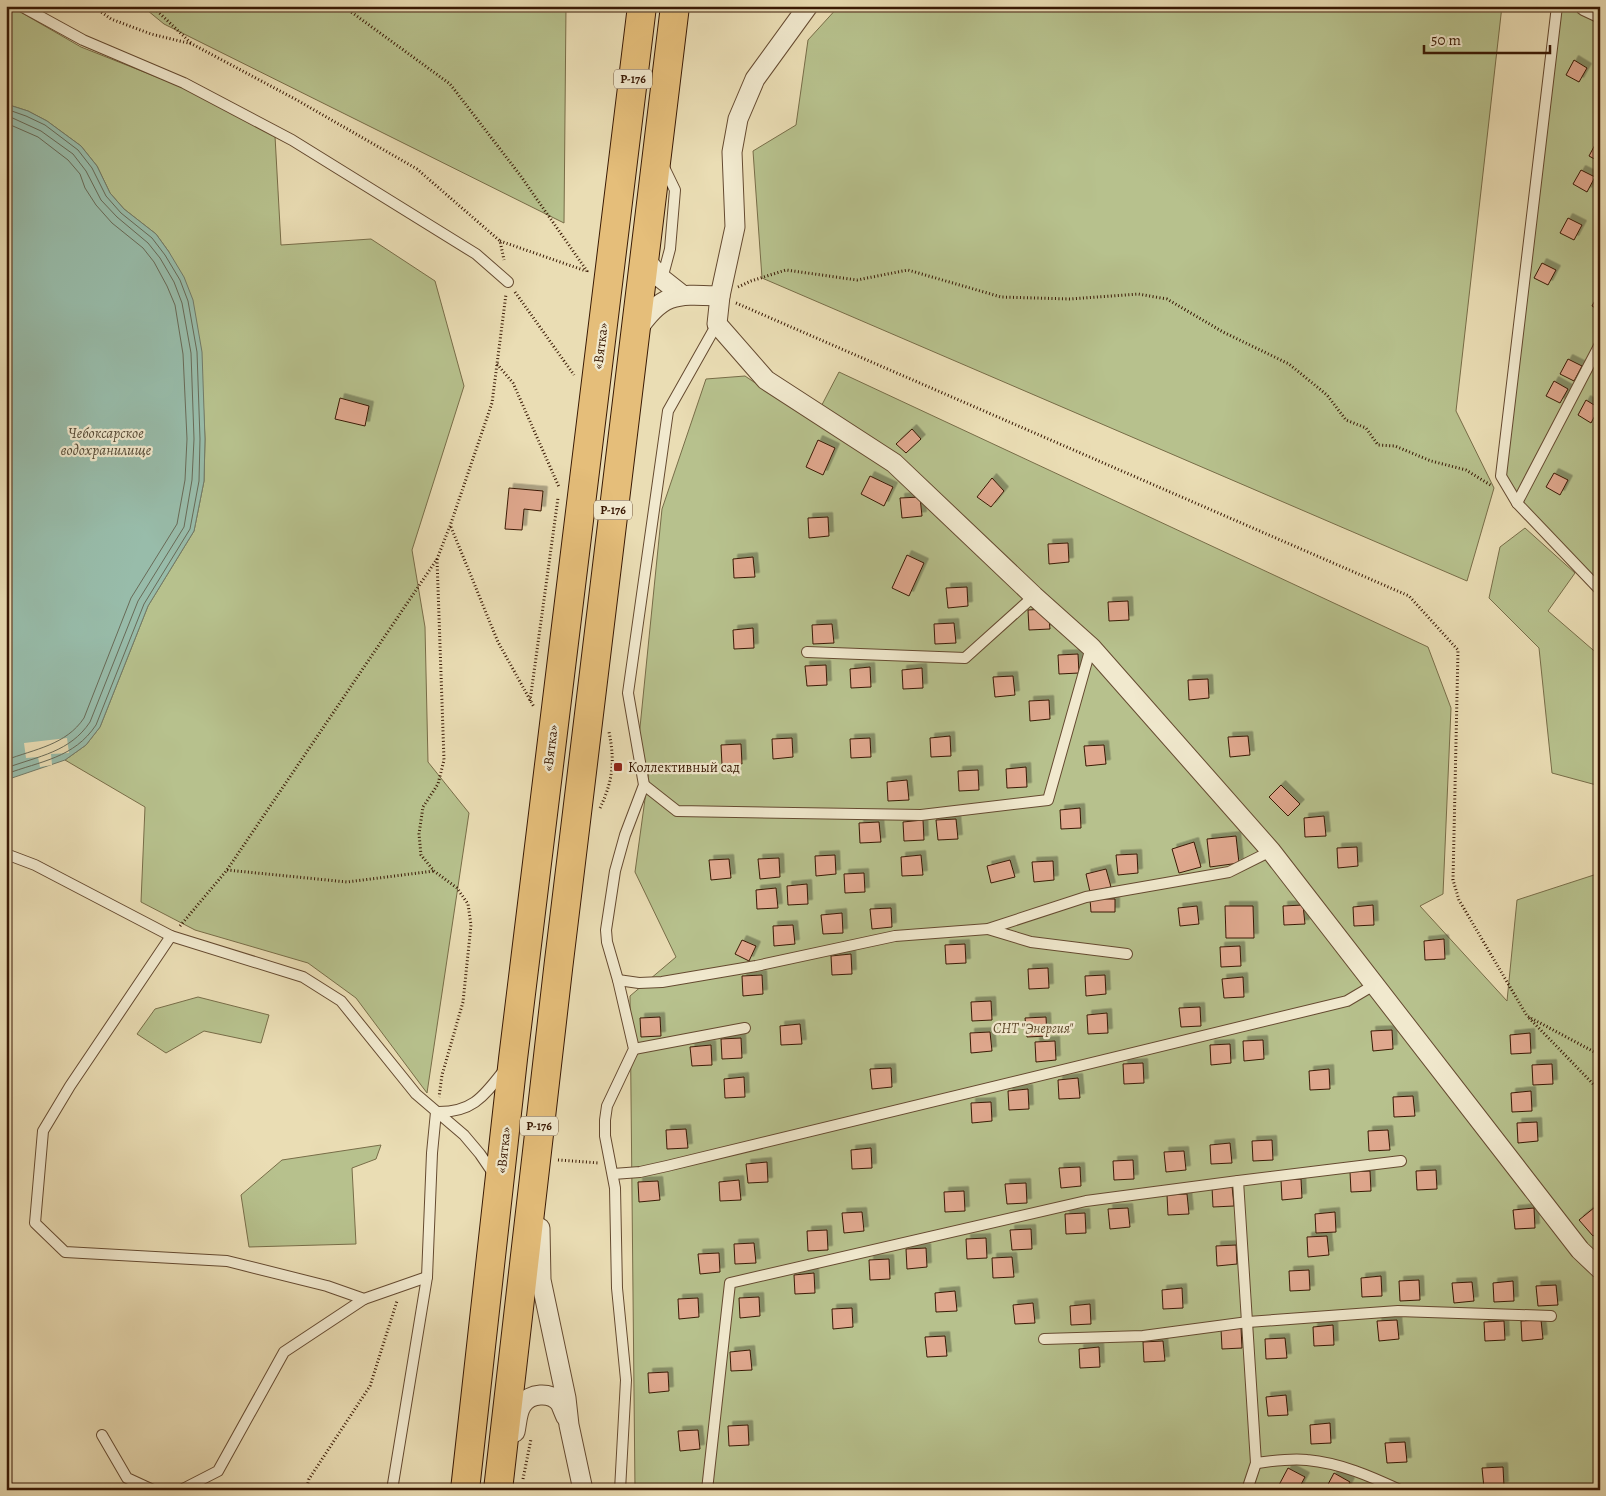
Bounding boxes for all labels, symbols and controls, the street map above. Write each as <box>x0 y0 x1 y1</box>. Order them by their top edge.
scale bar <box>1424 22 1550 54</box>
text: 50 m <box>1431 30 1461 50</box>
road number: Р-176 <box>614 70 652 88</box>
street label: «Вятка» <box>588 322 613 370</box>
water label: Чебоксарское водохранилище <box>61 423 152 460</box>
road number: Р-176 <box>594 500 632 520</box>
street label: «Вятка» <box>538 724 563 772</box>
place label: Коллективный сад <box>628 758 740 777</box>
marker: Коллективный сад <box>612 761 624 773</box>
park label: СНТ "Энергия" <box>993 1019 1074 1038</box>
road number: Р-176 <box>520 1116 558 1136</box>
street label: «Вятка» <box>492 1126 515 1174</box>

